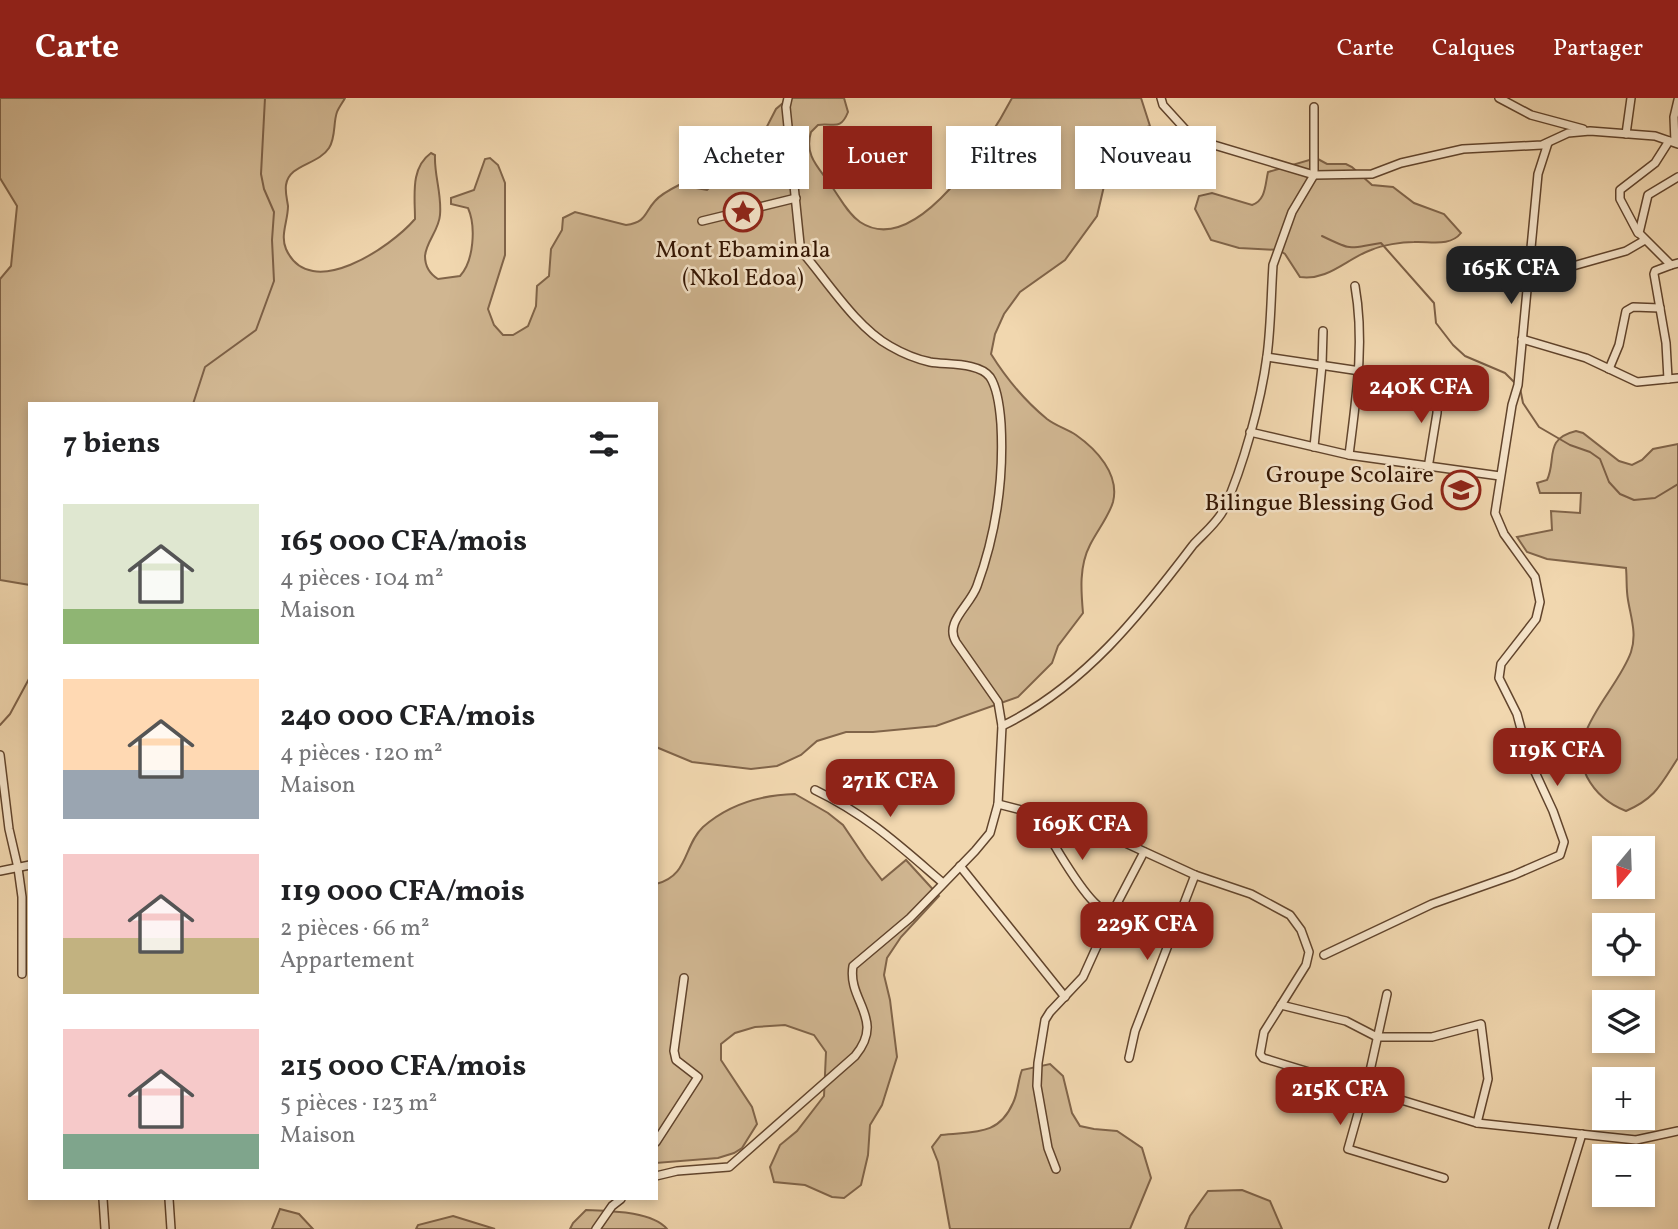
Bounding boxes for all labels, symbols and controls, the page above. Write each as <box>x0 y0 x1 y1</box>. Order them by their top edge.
text: Carte <box>35 26 119 72</box>
text: Carte <box>1337 32 1394 66</box>
text: Calques <box>1432 32 1515 66</box>
text: Partager <box>1553 32 1643 66</box>
chip: Acheter <box>679 126 809 189</box>
chip: Louer <box>823 126 932 189</box>
chip: Filtres <box>946 126 1061 189</box>
chip: Nouveau <box>1075 126 1216 189</box>
place icon: Mont Ebaminala (Nkol Edoa) <box>722 191 764 233</box>
place label: Mont Ebaminala (Nkol Edoa) <box>655 234 831 296</box>
pin: 165K CFA <box>1439 246 1583 306</box>
text: 165K CFA <box>1462 253 1560 285</box>
pin: 240K CFA <box>1349 366 1493 425</box>
text: 240K CFA <box>1369 372 1473 404</box>
text: 7 biens <box>63 423 160 465</box>
icon: filters <box>585 425 623 463</box>
place label: Groupe Scolaire Bilingue Blessing God <box>1205 459 1434 521</box>
school or university icon: Groupe Scolaire Bilingue Blessing God <box>1440 469 1482 511</box>
text: 165 000 CFA/mois <box>280 521 527 563</box>
icon: home <box>119 532 203 616</box>
text: 4 pièces · 104 m² <box>280 563 443 595</box>
text: Maison <box>280 595 356 627</box>
text: 240 000 CFA/mois <box>280 696 535 738</box>
icon: home <box>119 707 203 791</box>
pin: 119K CFA <box>1485 728 1629 788</box>
text: 119K CFA <box>1509 735 1605 767</box>
text: 4 pièces · 120 m² <box>280 738 442 770</box>
pin: 271K CFA <box>818 760 962 819</box>
text: 271K CFA <box>842 766 938 798</box>
text: Maison <box>280 770 356 802</box>
pin: 169K CFA <box>1010 802 1154 862</box>
text: 169K CFA <box>1032 809 1132 841</box>
north arrow <box>1592 836 1656 900</box>
map controls <box>1592 836 1655 1207</box>
text: 119 000 CFA/mois <box>280 871 525 913</box>
icon: home <box>119 882 203 966</box>
pin: 229K CFA <box>1075 902 1219 962</box>
text: 229K CFA <box>1096 909 1198 941</box>
text: 2 pièces · 66 m² <box>280 913 429 945</box>
button: locate <box>1592 913 1655 976</box>
text: Appartement <box>280 945 415 977</box>
button: layers <box>1592 990 1655 1053</box>
text: 215 000 CFA/mois <box>280 1046 526 1088</box>
icon: home <box>119 1057 203 1141</box>
button: + <box>1592 1067 1655 1130</box>
pin: 215K CFA <box>1268 1068 1412 1127</box>
text: 215K CFA <box>1292 1074 1388 1106</box>
text: 5 pièces · 123 m² <box>280 1088 437 1120</box>
text: Maison <box>280 1120 356 1152</box>
button: − <box>1592 1144 1655 1207</box>

